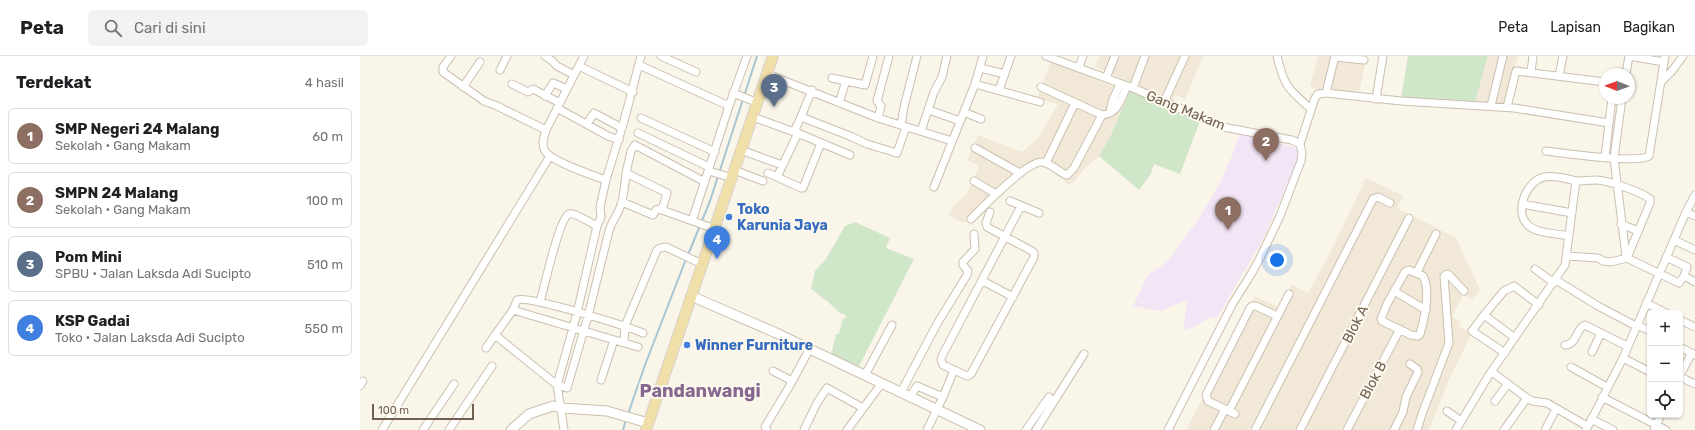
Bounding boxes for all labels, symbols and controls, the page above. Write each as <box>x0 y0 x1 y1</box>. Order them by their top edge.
search box <box>88 10 368 46</box>
text: Peta <box>20 16 64 39</box>
icon: search <box>102 17 124 39</box>
text: Cari di sini <box>134 19 206 37</box>
text: Peta <box>1498 19 1528 36</box>
text: Lapisan <box>1550 19 1601 36</box>
text: Bagikan <box>1623 19 1675 36</box>
north arrow <box>1599 68 1635 104</box>
text: Terdekat <box>16 72 91 92</box>
pin: 3 <box>761 74 787 107</box>
text: 4 hasil <box>305 75 344 90</box>
street label: Gang Makam <box>1144 87 1228 134</box>
text: SMP Negeri 24 Malang <box>55 120 219 138</box>
pin: 2 <box>1253 128 1279 161</box>
text: 1 <box>27 129 33 144</box>
text: 60 m <box>312 129 343 144</box>
text: Sekolah · Gang Makam <box>55 138 191 153</box>
text: SMPN 24 Malang <box>55 184 178 202</box>
text: 2 <box>26 193 34 208</box>
text: 100 m <box>306 193 343 208</box>
pin: 1 <box>1215 197 1241 230</box>
place label: Toko Karunia Jaya <box>737 201 828 234</box>
text: Sekolah · Gang Makam <box>55 202 191 217</box>
marker: Toko Karunia Jaya <box>724 212 734 222</box>
pin: 4 <box>704 226 730 259</box>
text: Pom Mini <box>55 248 122 266</box>
your location <box>1267 250 1287 270</box>
text: 3 <box>26 257 34 272</box>
text: 510 m <box>307 257 343 272</box>
text: SPBU · Jalan Laksda Adi Sucipto <box>55 266 251 281</box>
street label: Blok A <box>1339 302 1372 346</box>
map controls <box>1647 310 1683 418</box>
button: + <box>1647 310 1683 346</box>
text: KSP Gadai <box>55 312 130 330</box>
text: 4 <box>26 321 34 336</box>
text: 550 m <box>305 321 343 336</box>
text: Toko · Jalan Laksda Adi Sucipto <box>55 330 245 345</box>
place label: Winner Furniture <box>695 337 813 354</box>
marker: Winner Furniture <box>682 340 692 350</box>
button: − <box>1647 346 1683 382</box>
street label: Blok B <box>1356 358 1390 402</box>
district label: Pandanwangi <box>639 380 761 402</box>
button: locate <box>1647 382 1683 418</box>
scale bar <box>372 402 474 421</box>
text: 100 m <box>378 404 409 417</box>

